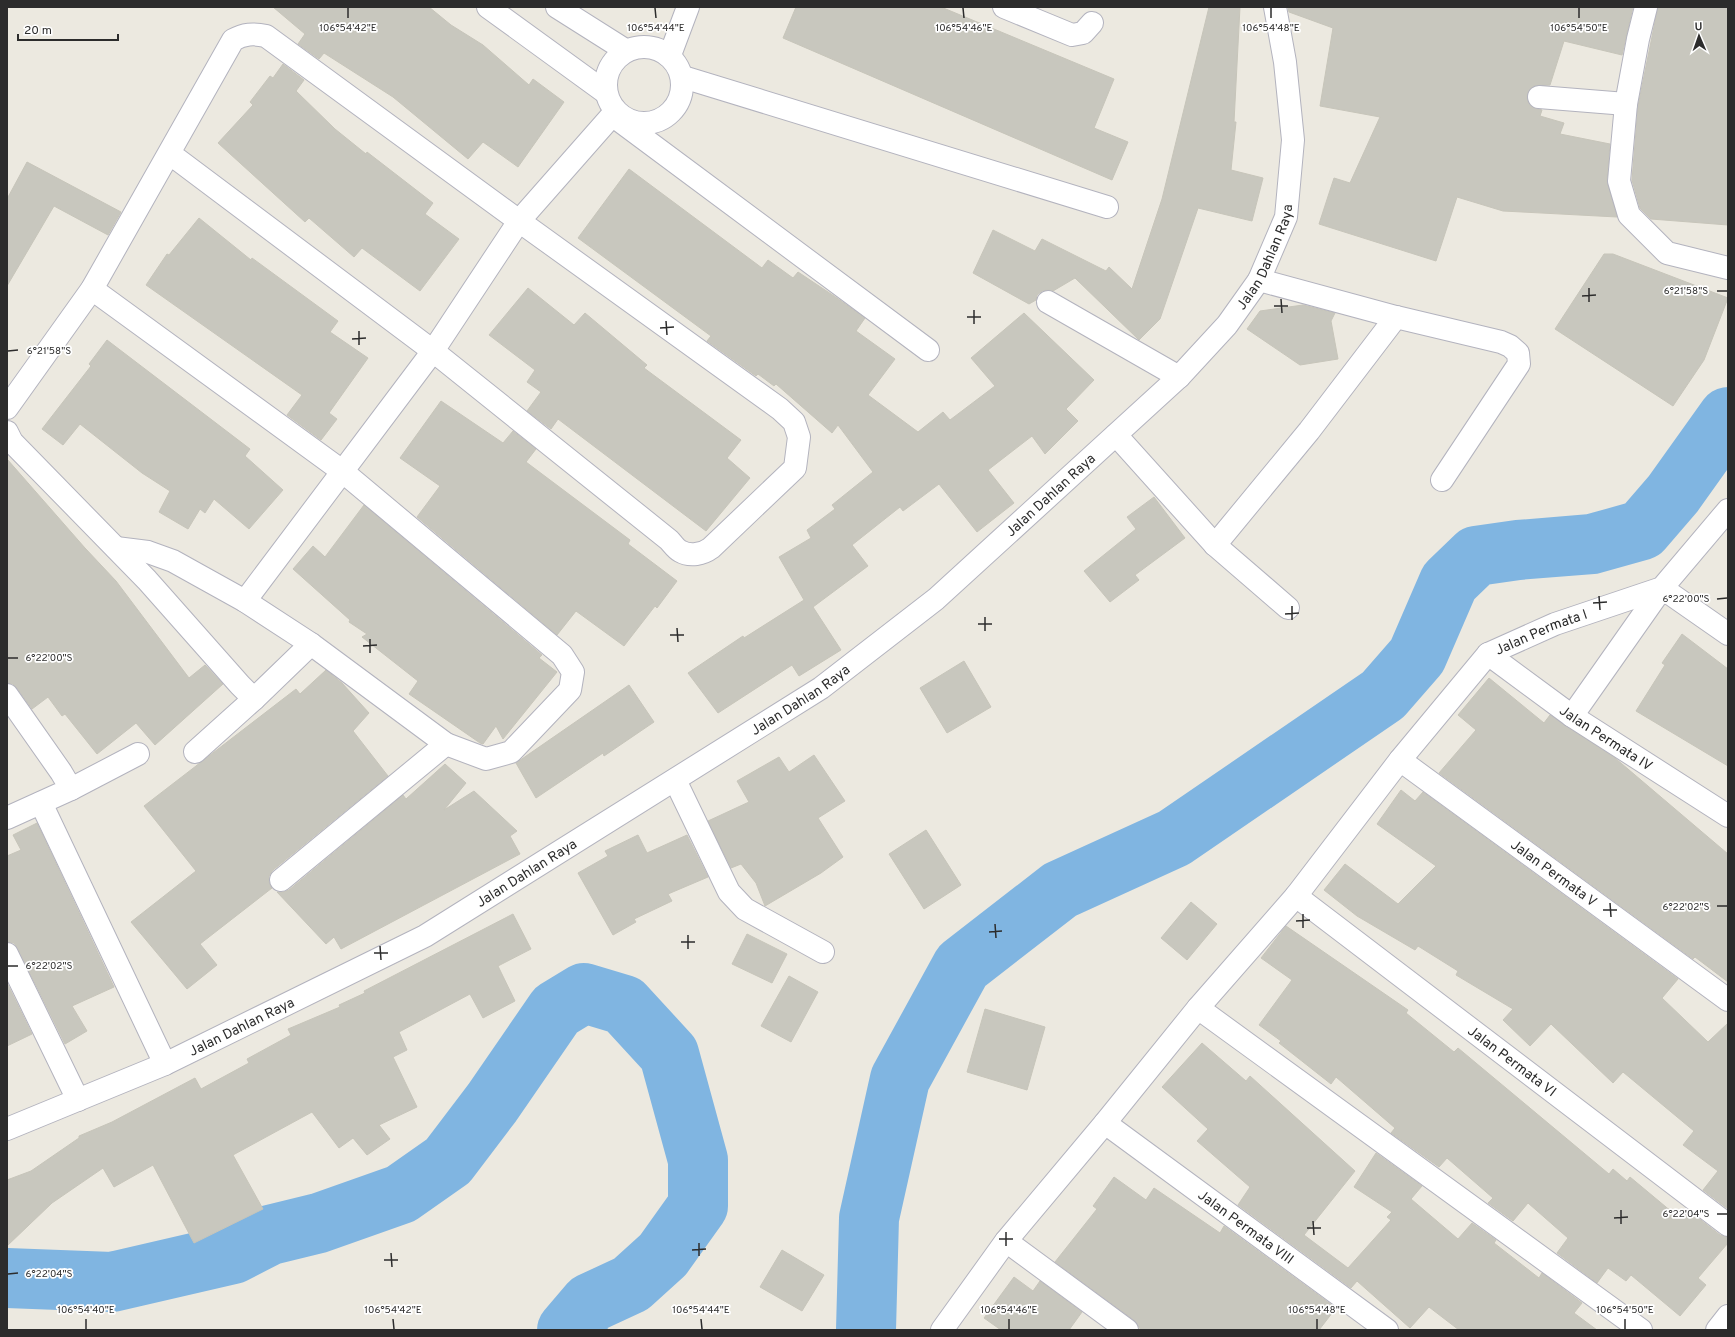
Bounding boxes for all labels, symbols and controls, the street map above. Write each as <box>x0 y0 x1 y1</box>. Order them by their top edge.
scale bar <box>18 16 118 42</box>
north arrow <box>1679 16 1719 56</box>
text: U <box>1695 20 1703 34</box>
text: 106°54'42"E <box>319 22 377 35</box>
text: 106°54'44"E <box>627 22 685 35</box>
text: 106°54'46"E <box>935 22 993 35</box>
text: 106°54'48"E <box>1242 22 1300 35</box>
text: 106°54'50"E <box>1550 22 1608 35</box>
text: 20 m <box>24 23 52 39</box>
street label: Jalan Dahlan Raya <box>1234 204 1297 314</box>
text: 6°21'58"S <box>1664 285 1708 298</box>
text: 6°21'58"S <box>27 345 71 358</box>
street label: Jalan Dahlan Raya <box>1003 451 1100 541</box>
text: 6°22'00"S <box>1662 593 1710 606</box>
street label: Jalan Permata I <box>1493 607 1590 660</box>
text: 6°22'00"S <box>25 652 73 665</box>
street label: Jalan Dahlan Raya <box>748 662 854 740</box>
street label: Jalan Permata IV <box>1556 703 1655 775</box>
street label: Jalan Dahlan Raya <box>474 836 580 912</box>
street label: Jalan Permata V <box>1507 837 1600 911</box>
text: 6°22'02"S <box>1662 901 1710 914</box>
text: 6°22'02"S <box>25 960 73 973</box>
street label: Jalan Dahlan Raya <box>187 995 298 1061</box>
street label: Jalan Permata VI <box>1464 1023 1559 1101</box>
street label: Jalan Permata VIII <box>1194 1187 1296 1269</box>
text: 6°22'04"S <box>1662 1208 1710 1221</box>
text: 6°22'04"S <box>25 1268 73 1281</box>
text: 106°54'40"E <box>57 1304 115 1317</box>
text: 106°54'42"E <box>364 1304 422 1317</box>
text: 106°54'44"E <box>672 1304 730 1317</box>
text: 106°54'46"E <box>980 1304 1038 1317</box>
text: 106°54'48"E <box>1288 1304 1346 1317</box>
text: 106°54'50"E <box>1596 1304 1654 1317</box>

